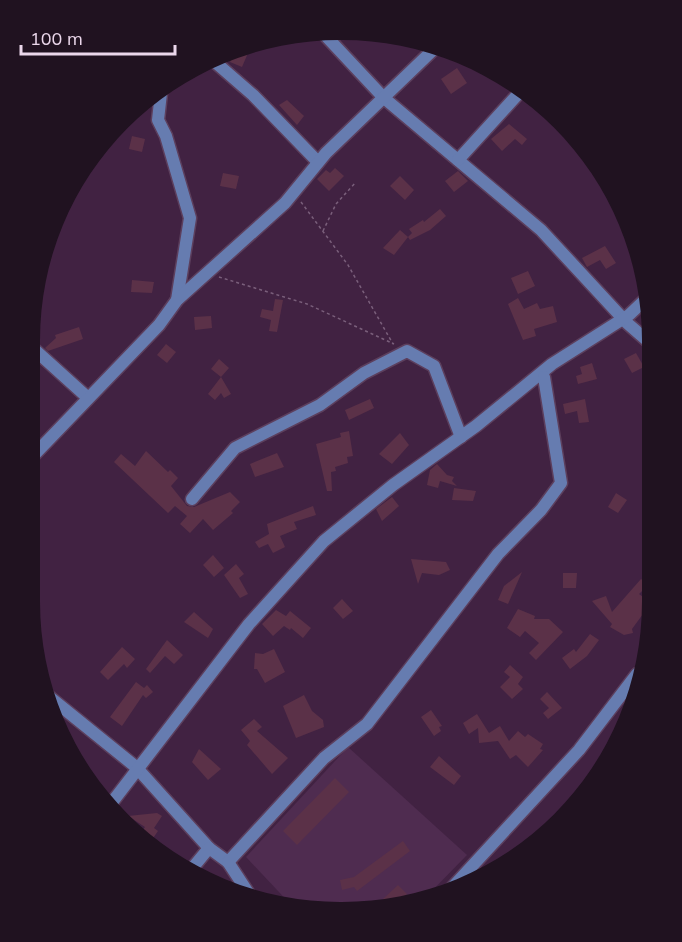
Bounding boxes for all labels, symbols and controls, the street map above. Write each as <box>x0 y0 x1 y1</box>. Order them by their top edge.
scale bar <box>21 18 176 56</box>
text: 100 m <box>30 27 83 50</box>

